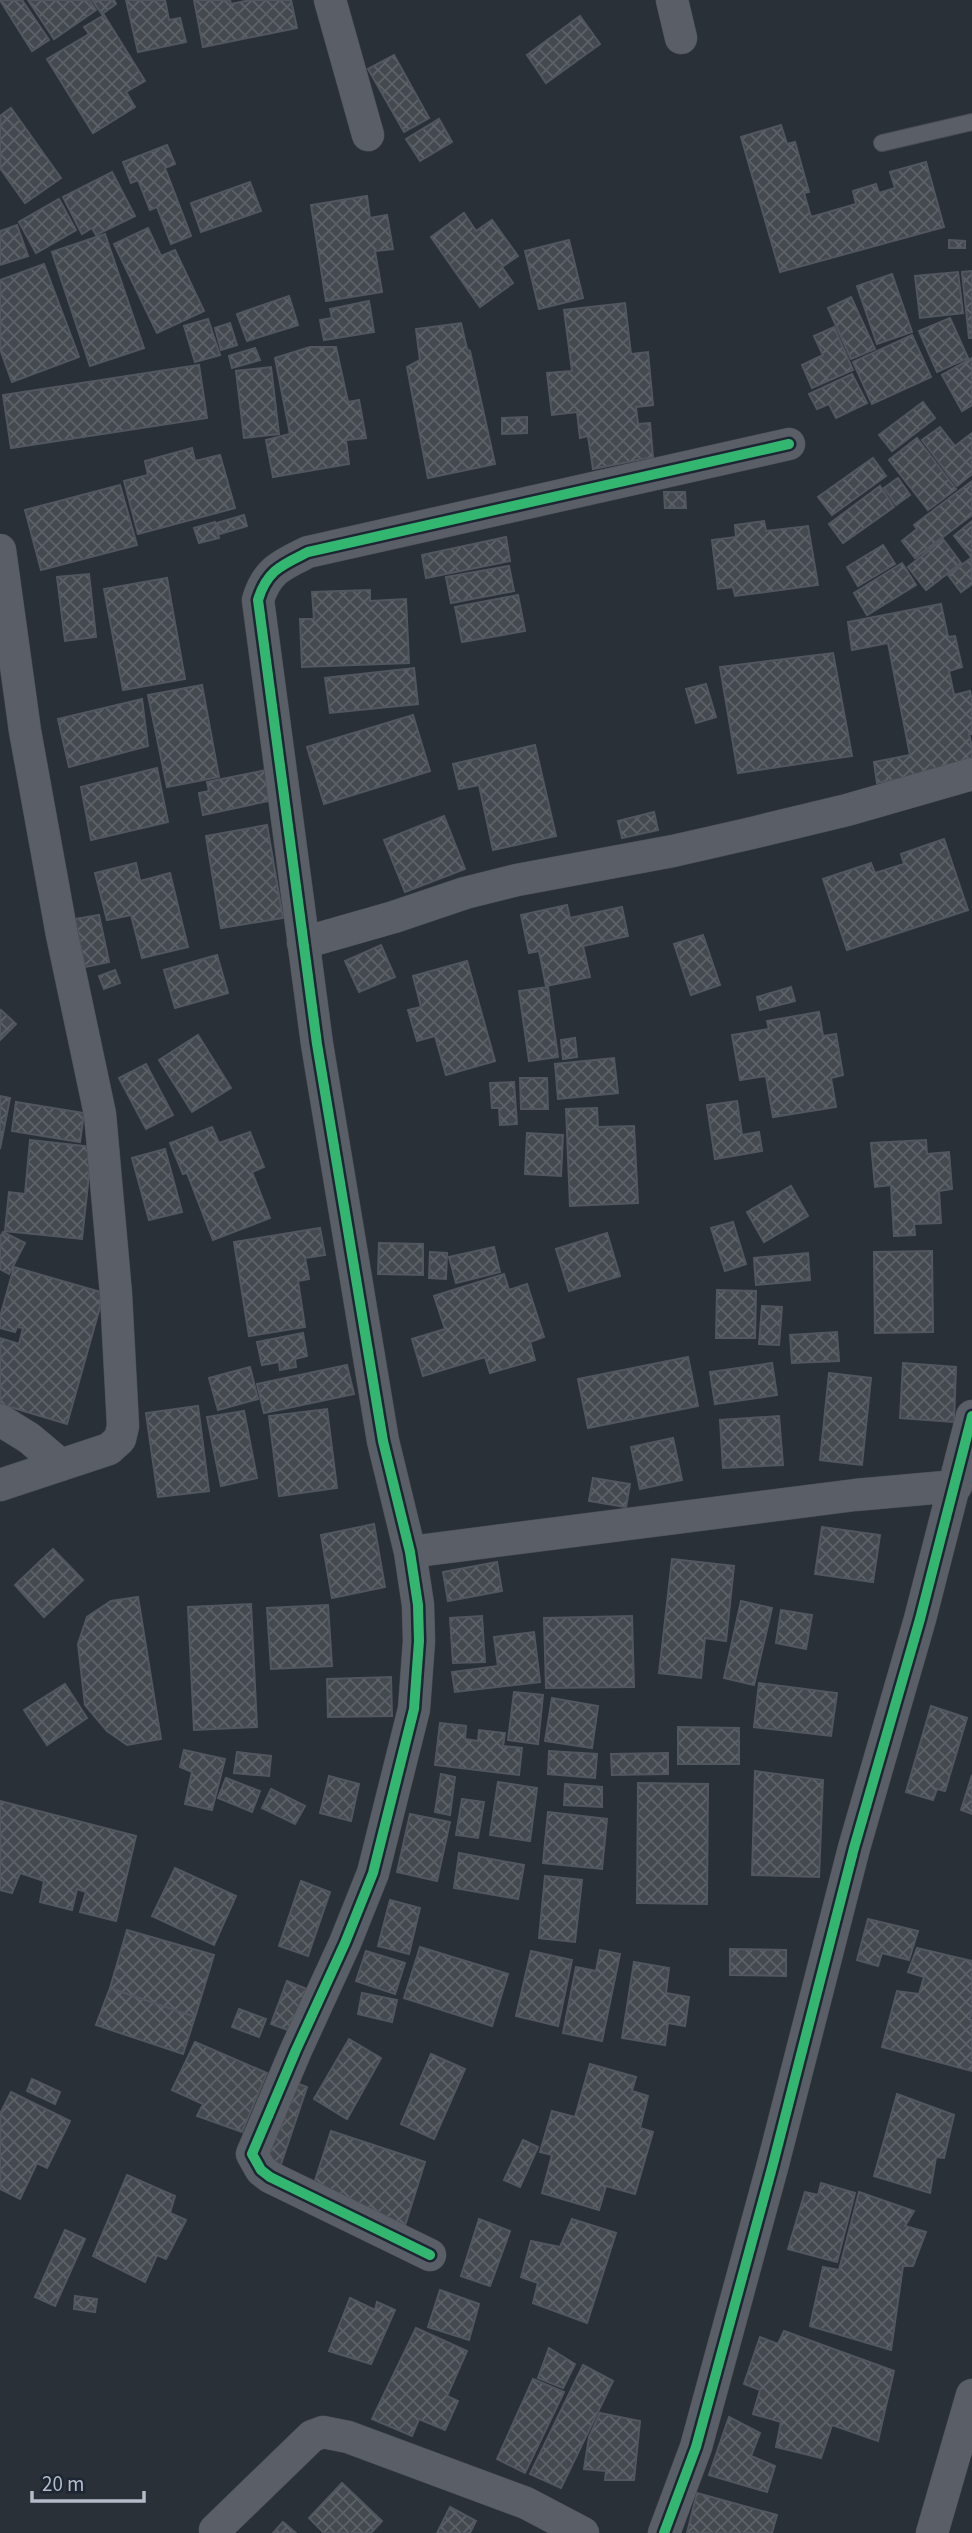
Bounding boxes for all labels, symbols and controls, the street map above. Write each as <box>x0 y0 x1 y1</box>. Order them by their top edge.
scale bar <box>32 2460 144 2504</box>
text: 20 m <box>42 2469 84 2499</box>

